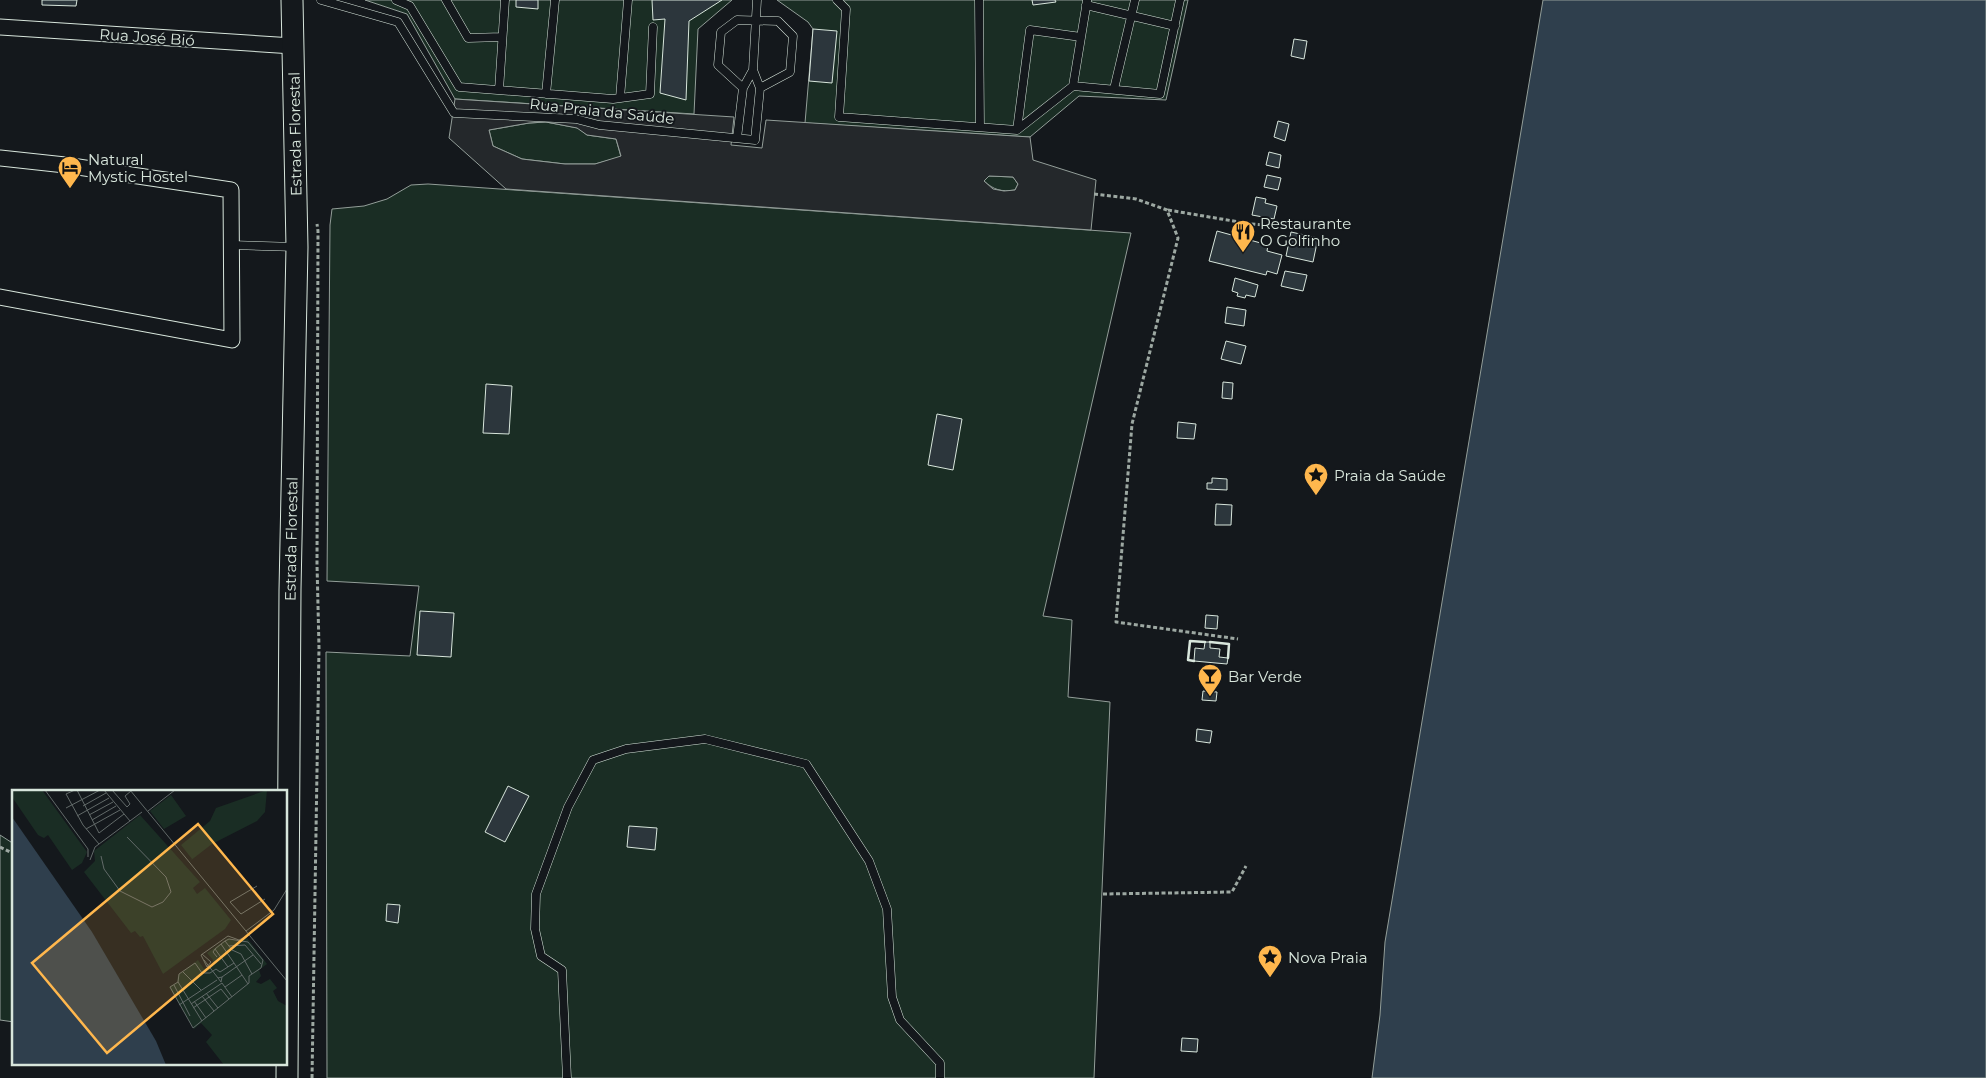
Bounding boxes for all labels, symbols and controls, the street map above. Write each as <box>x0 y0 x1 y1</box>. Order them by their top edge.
street label: Rua José Bió <box>99 24 195 50</box>
street label: Estrada Florestal <box>284 72 306 196</box>
street label: Rua Praia da Saúde <box>529 94 675 128</box>
place label: Natural Mystic Hostel <box>88 150 188 186</box>
hotel icon: Natural Mystic Hostel <box>57 155 83 189</box>
place label: Restaurante O Golfinho <box>1260 214 1351 250</box>
restaurant icon: Restaurante O Golfinho <box>1230 219 1256 253</box>
place icon: Praia da Saúde <box>1303 462 1329 496</box>
place label: Praia da Saúde <box>1334 466 1446 485</box>
street label: Estrada Florestal <box>280 477 302 601</box>
bar icon: Bar Verde <box>1197 663 1223 697</box>
place label: Bar Verde <box>1228 667 1302 686</box>
inset map <box>12 790 288 1066</box>
place icon: Nova Praia <box>1257 944 1283 978</box>
place label: Nova Praia <box>1288 948 1368 967</box>

